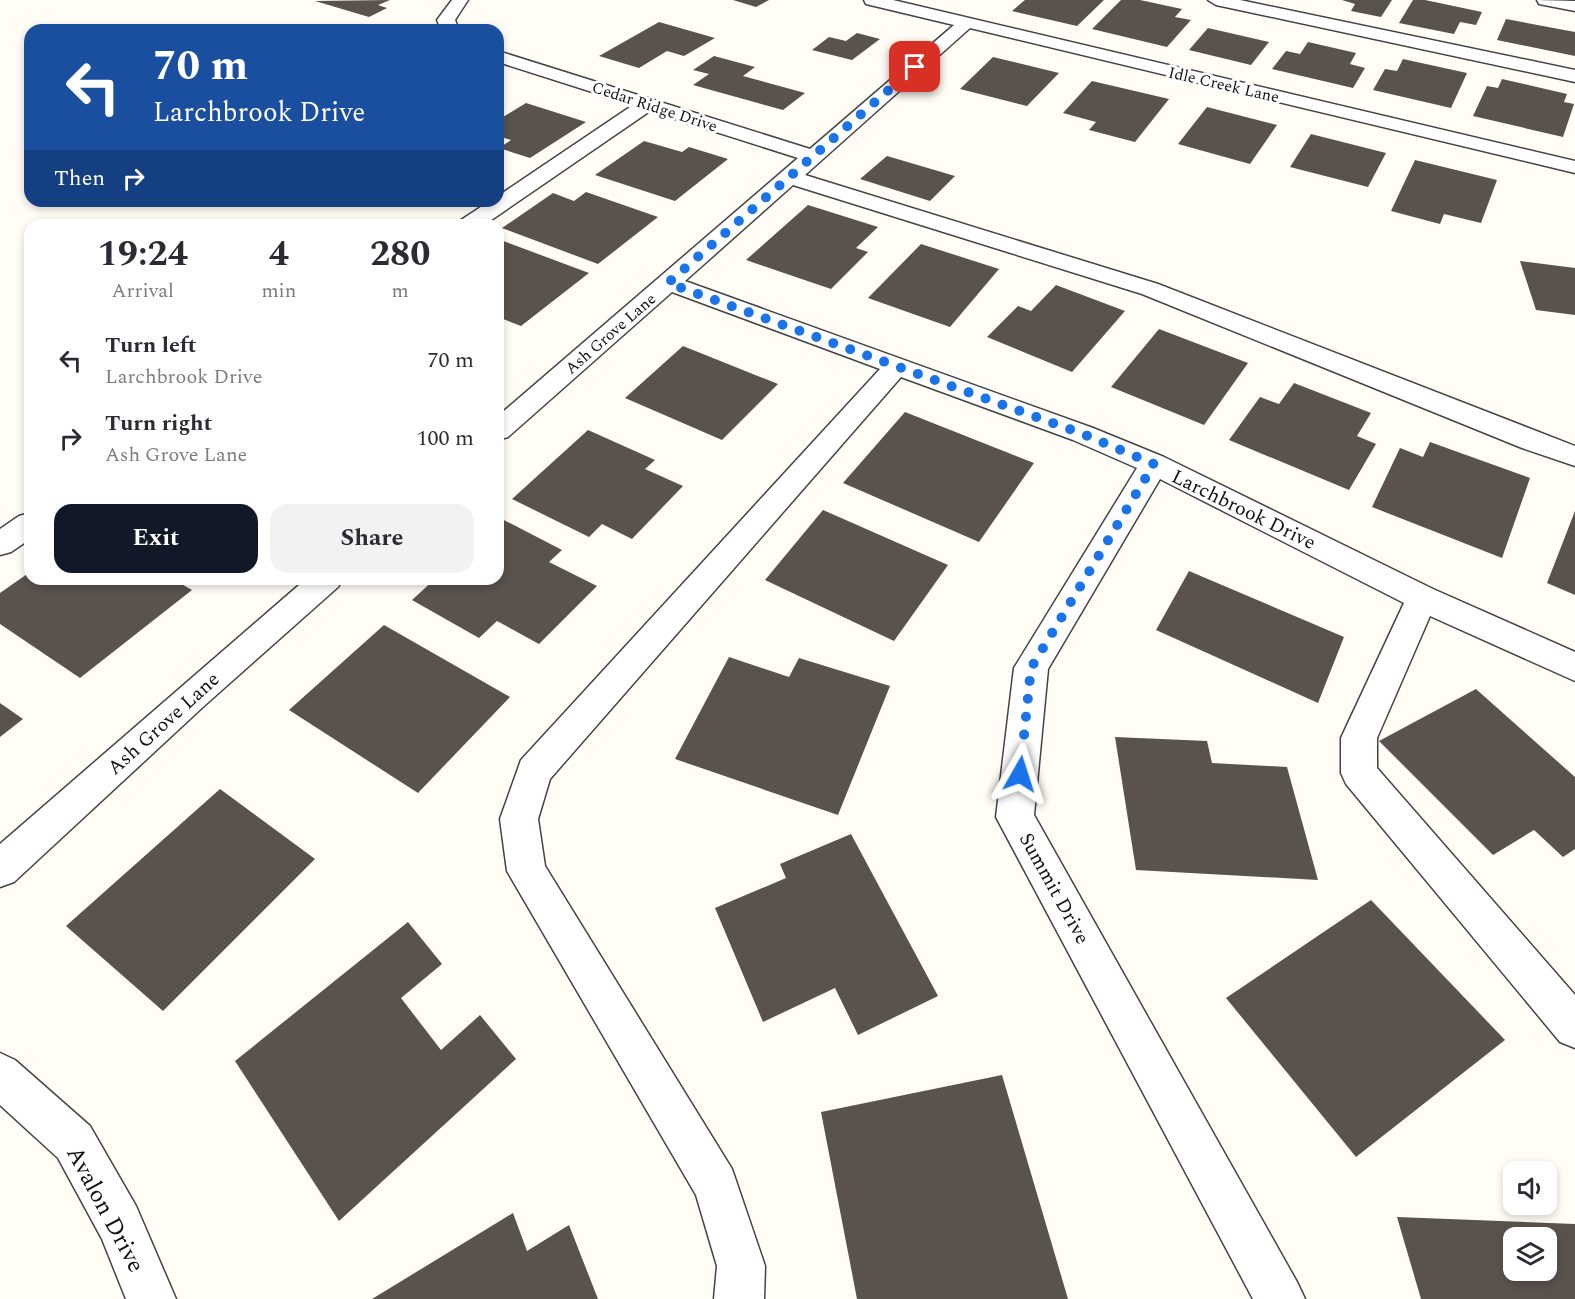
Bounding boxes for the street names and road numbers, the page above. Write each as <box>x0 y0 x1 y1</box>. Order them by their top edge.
street label: Idle Creek Lane <box>1166 61 1282 109</box>
street label: Cedar Ridge Drive <box>589 75 720 139</box>
street label: Ash Grove Lane <box>560 287 661 380</box>
street label: Larchbrook Drive <box>1166 462 1321 558</box>
street label: Ash Grove Lane <box>101 665 227 782</box>
street label: Summit Drive <box>1011 827 1097 950</box>
street label: Avalon Drive <box>57 1140 154 1279</box>

